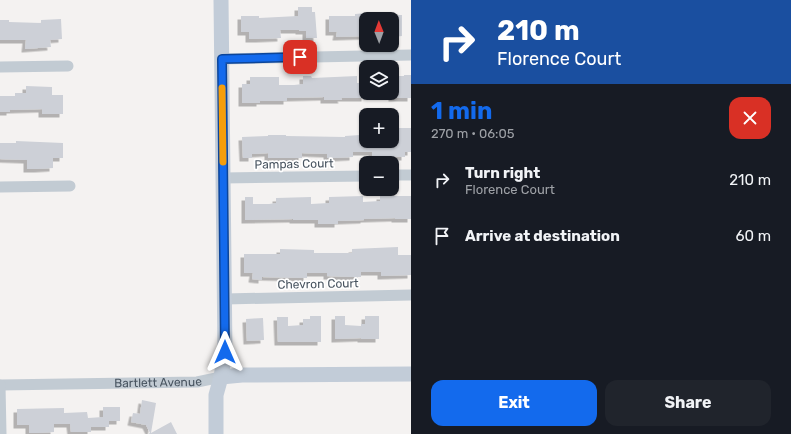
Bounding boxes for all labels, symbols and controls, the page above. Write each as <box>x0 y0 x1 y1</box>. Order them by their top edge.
north arrow <box>359 12 399 52</box>
map controls <box>359 12 399 196</box>
text: 210 m <box>497 14 580 47</box>
icon: right <box>431 16 483 68</box>
pin <box>283 40 317 74</box>
icon: arrive <box>289 46 311 68</box>
text: Florence Court <box>497 48 621 70</box>
button: layers <box>359 60 399 100</box>
text: 1 min <box>431 97 492 125</box>
button: close <box>729 97 771 139</box>
button: + <box>359 108 399 148</box>
text: 270 m · 06:05 <box>431 126 514 141</box>
street label: Pampas Court <box>254 156 334 172</box>
button: − <box>359 156 399 196</box>
text: Turn right <box>465 164 540 182</box>
icon: right <box>431 169 453 191</box>
text: 210 m <box>729 171 771 189</box>
text: Florence Court <box>465 182 555 197</box>
icon: arrive <box>431 225 453 247</box>
text: Arrive at destination <box>465 227 620 245</box>
text: 60 m <box>735 227 771 245</box>
street label: Chevron Court <box>277 276 359 292</box>
position arrow <box>204 331 246 373</box>
street label: Bartlett Avenue <box>114 374 203 390</box>
button: Exit <box>431 380 597 426</box>
button: Share <box>605 380 771 426</box>

